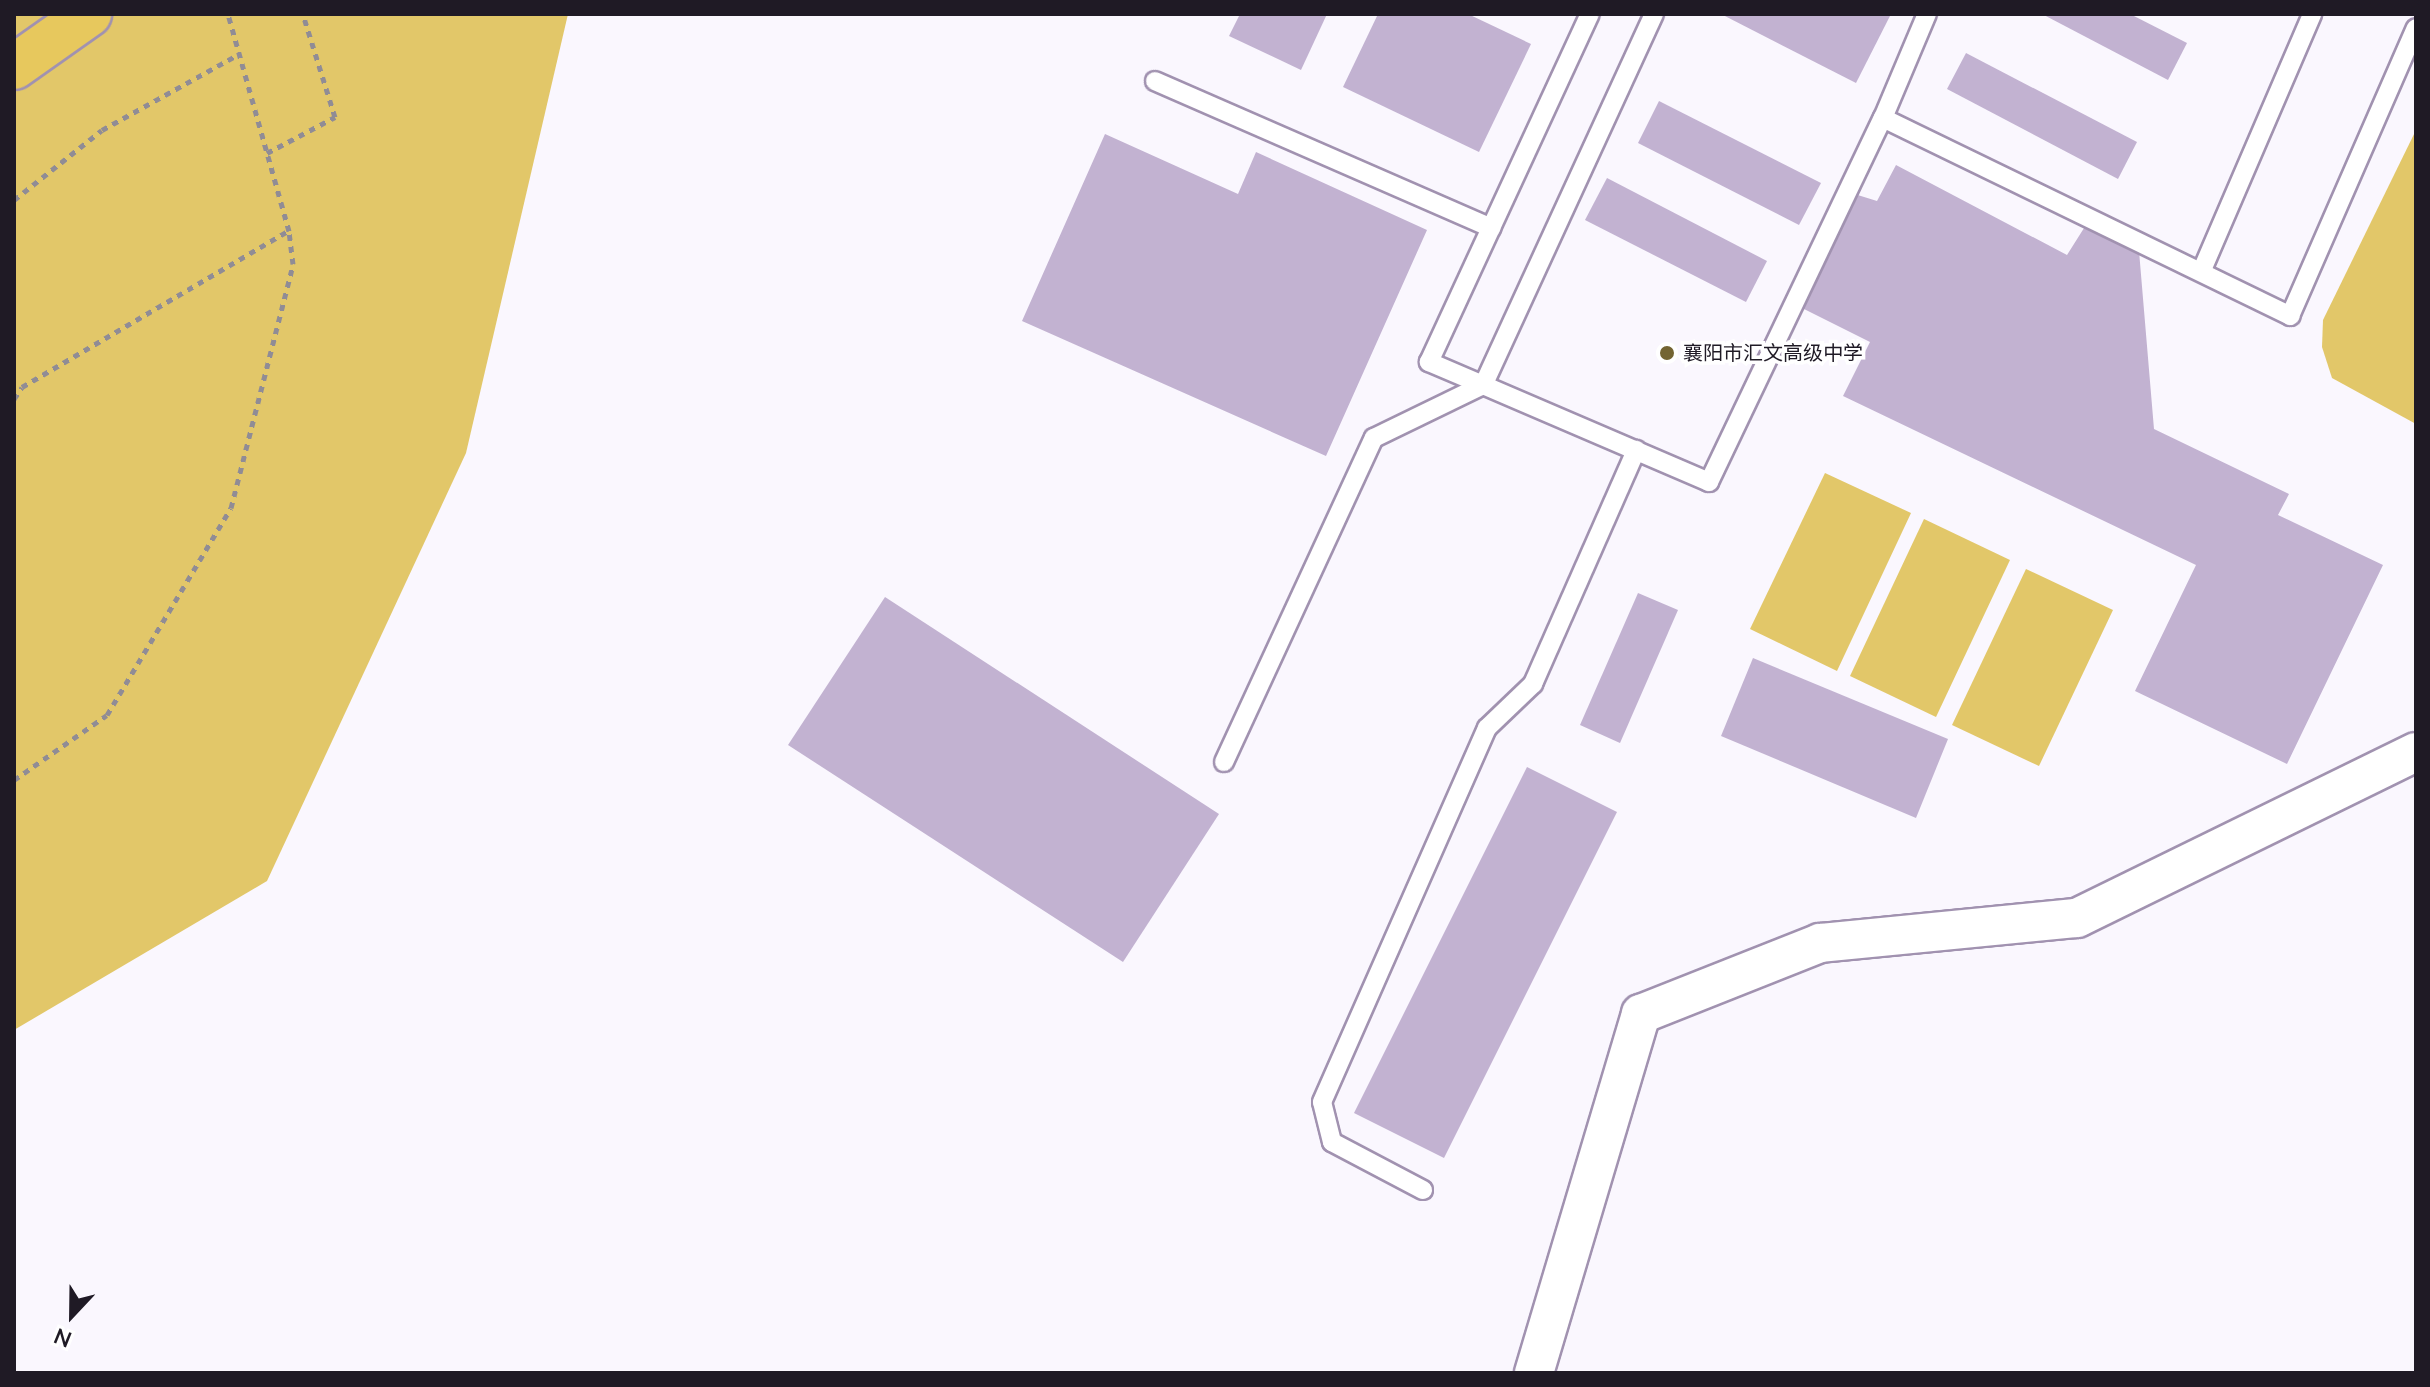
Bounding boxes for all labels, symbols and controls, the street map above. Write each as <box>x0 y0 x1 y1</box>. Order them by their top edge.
place label: 襄阳市汇文高级中学 <box>1683 341 1863 365</box>
marker: 襄阳市汇文高级中学 <box>1658 344 1676 362</box>
north arrow <box>32 1275 112 1355</box>
text: N <box>50 1320 76 1354</box>

